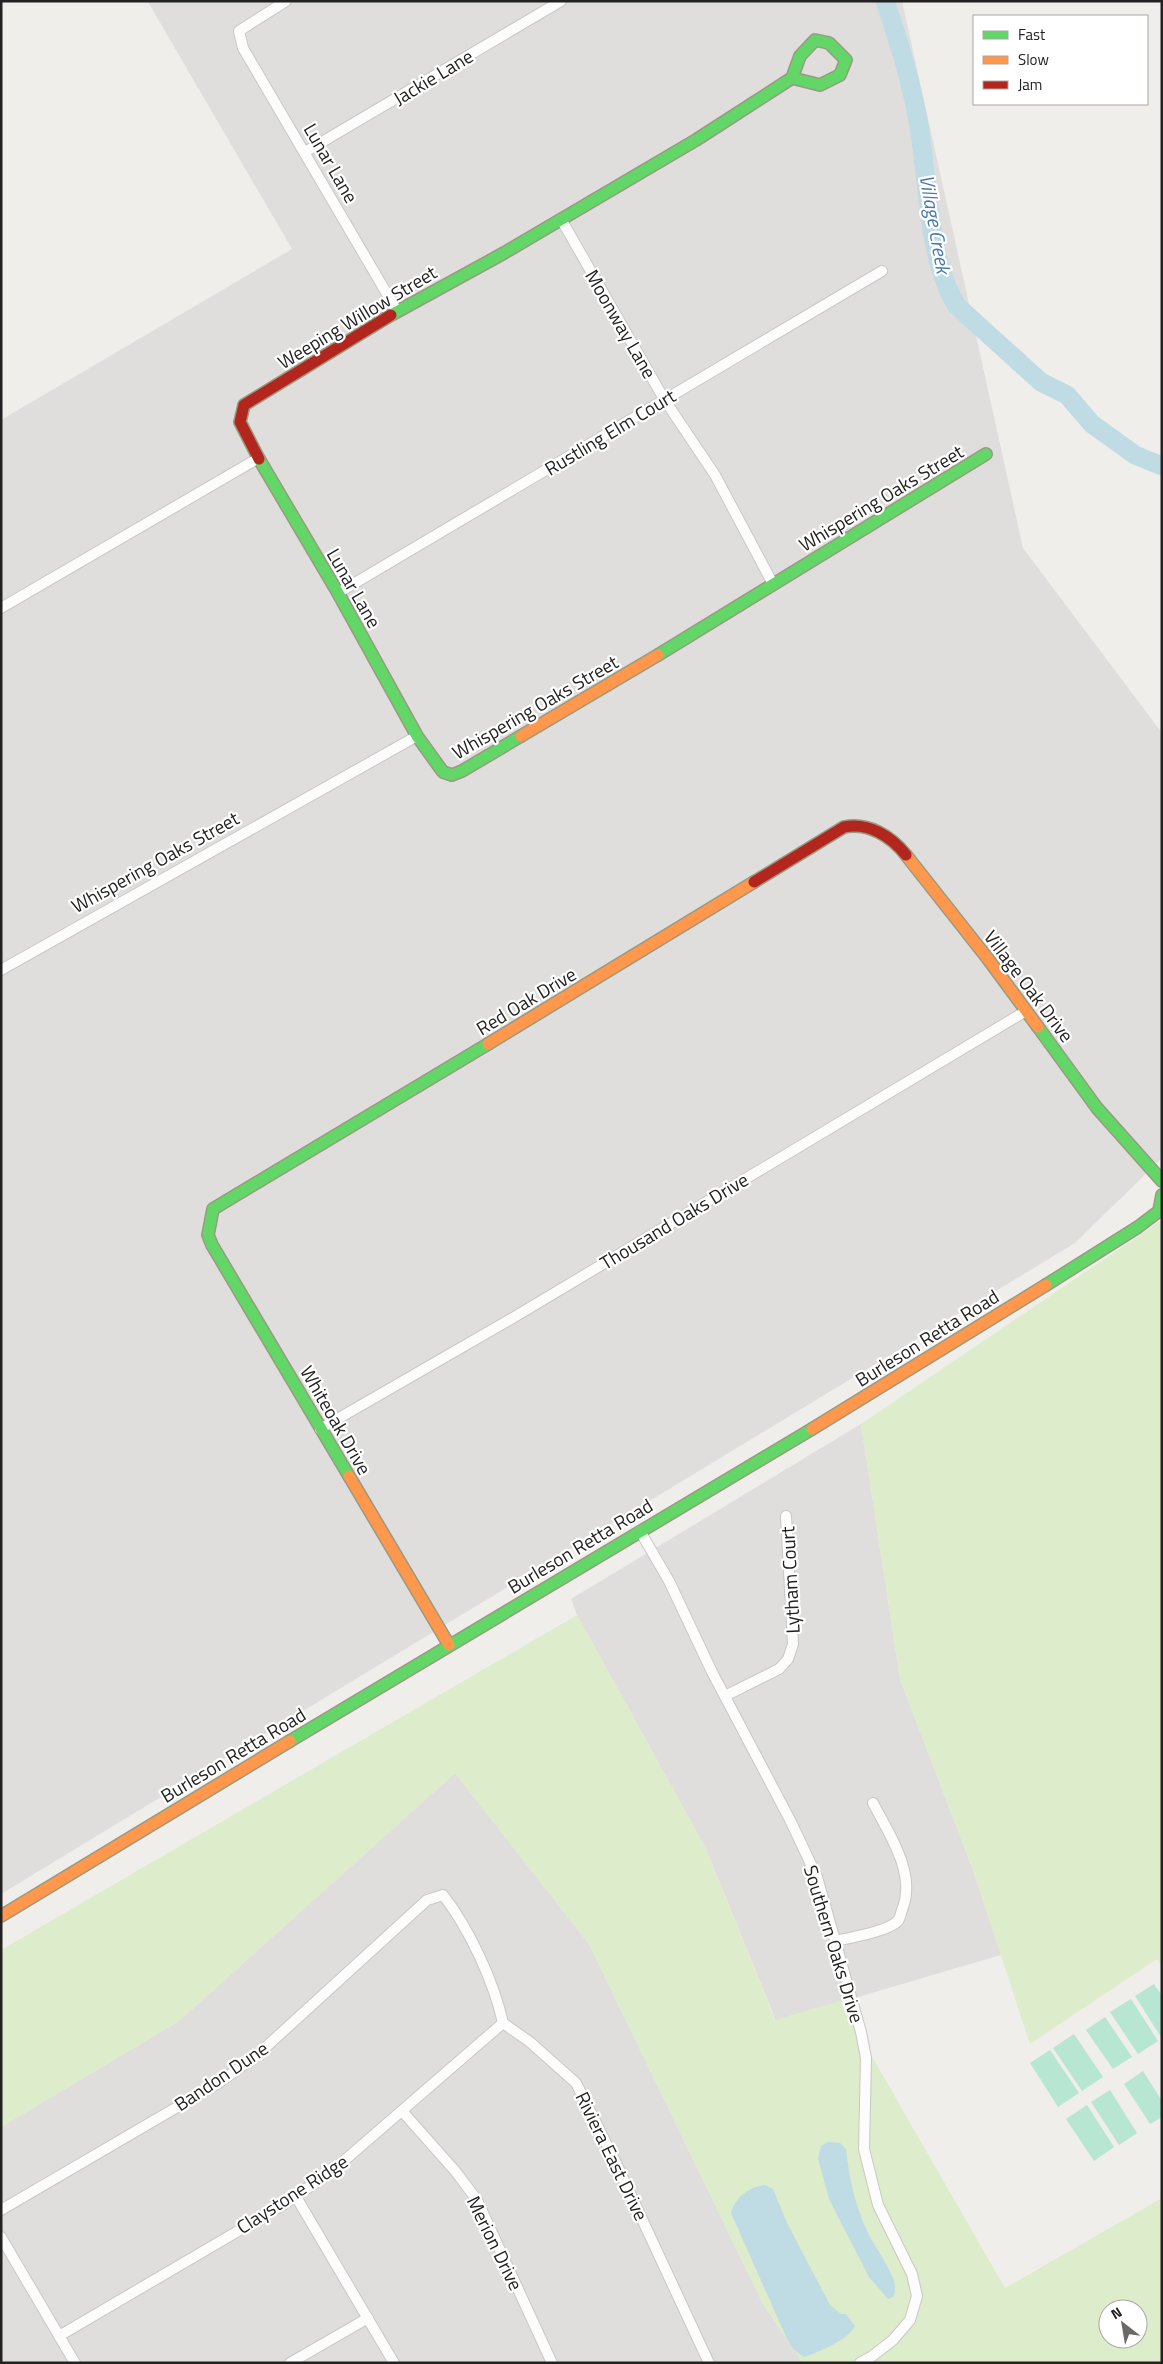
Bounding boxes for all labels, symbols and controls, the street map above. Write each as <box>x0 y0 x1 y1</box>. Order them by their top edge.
legend <box>973 15 1148 105</box>
text: Fast <box>1018 23 1046 46</box>
street label: Jackie Lane <box>387 41 478 112</box>
text: Slow <box>1018 48 1049 71</box>
text: Jam <box>1018 73 1042 96</box>
street label: Lunar Lane <box>297 117 366 208</box>
water label: Village Creek <box>912 172 960 278</box>
street label: Weeping Willow Street <box>272 257 442 376</box>
street label: Moonway Lane <box>578 264 664 384</box>
street label: Rustling Elm Court <box>539 381 681 482</box>
street label: Whispering Oaks Street <box>793 437 969 558</box>
street label: Lunar Lane <box>320 542 389 633</box>
street label: Whispering Oaks Street <box>446 647 624 766</box>
street label: Whispering Oaks Street <box>66 803 244 920</box>
street label: Village Oak Drive <box>978 923 1081 1048</box>
street label: Red Oak Drive <box>470 959 581 1042</box>
street label: Thousand Oaks Drive <box>594 1165 754 1276</box>
street label: Burleson Retta Road <box>849 1282 1004 1394</box>
street label: Whiteoak Drive <box>293 1360 379 1480</box>
street label: Burleson Retta Road <box>502 1491 658 1600</box>
street label: Lytham Court <box>772 1525 807 1634</box>
street label: Burleson Retta Road <box>155 1700 311 1809</box>
street label: Southern Oaks Drive <box>797 1861 872 2026</box>
street label: Bandon Dune <box>168 2033 274 2118</box>
street label: Riviera East Drive <box>569 2086 656 2225</box>
street label: Claystone Ridge <box>230 2147 353 2241</box>
street label: Merion Drive <box>460 2191 531 2295</box>
north arrow <box>1098 2299 1148 2349</box>
text: N <box>1106 2301 1126 2324</box>

